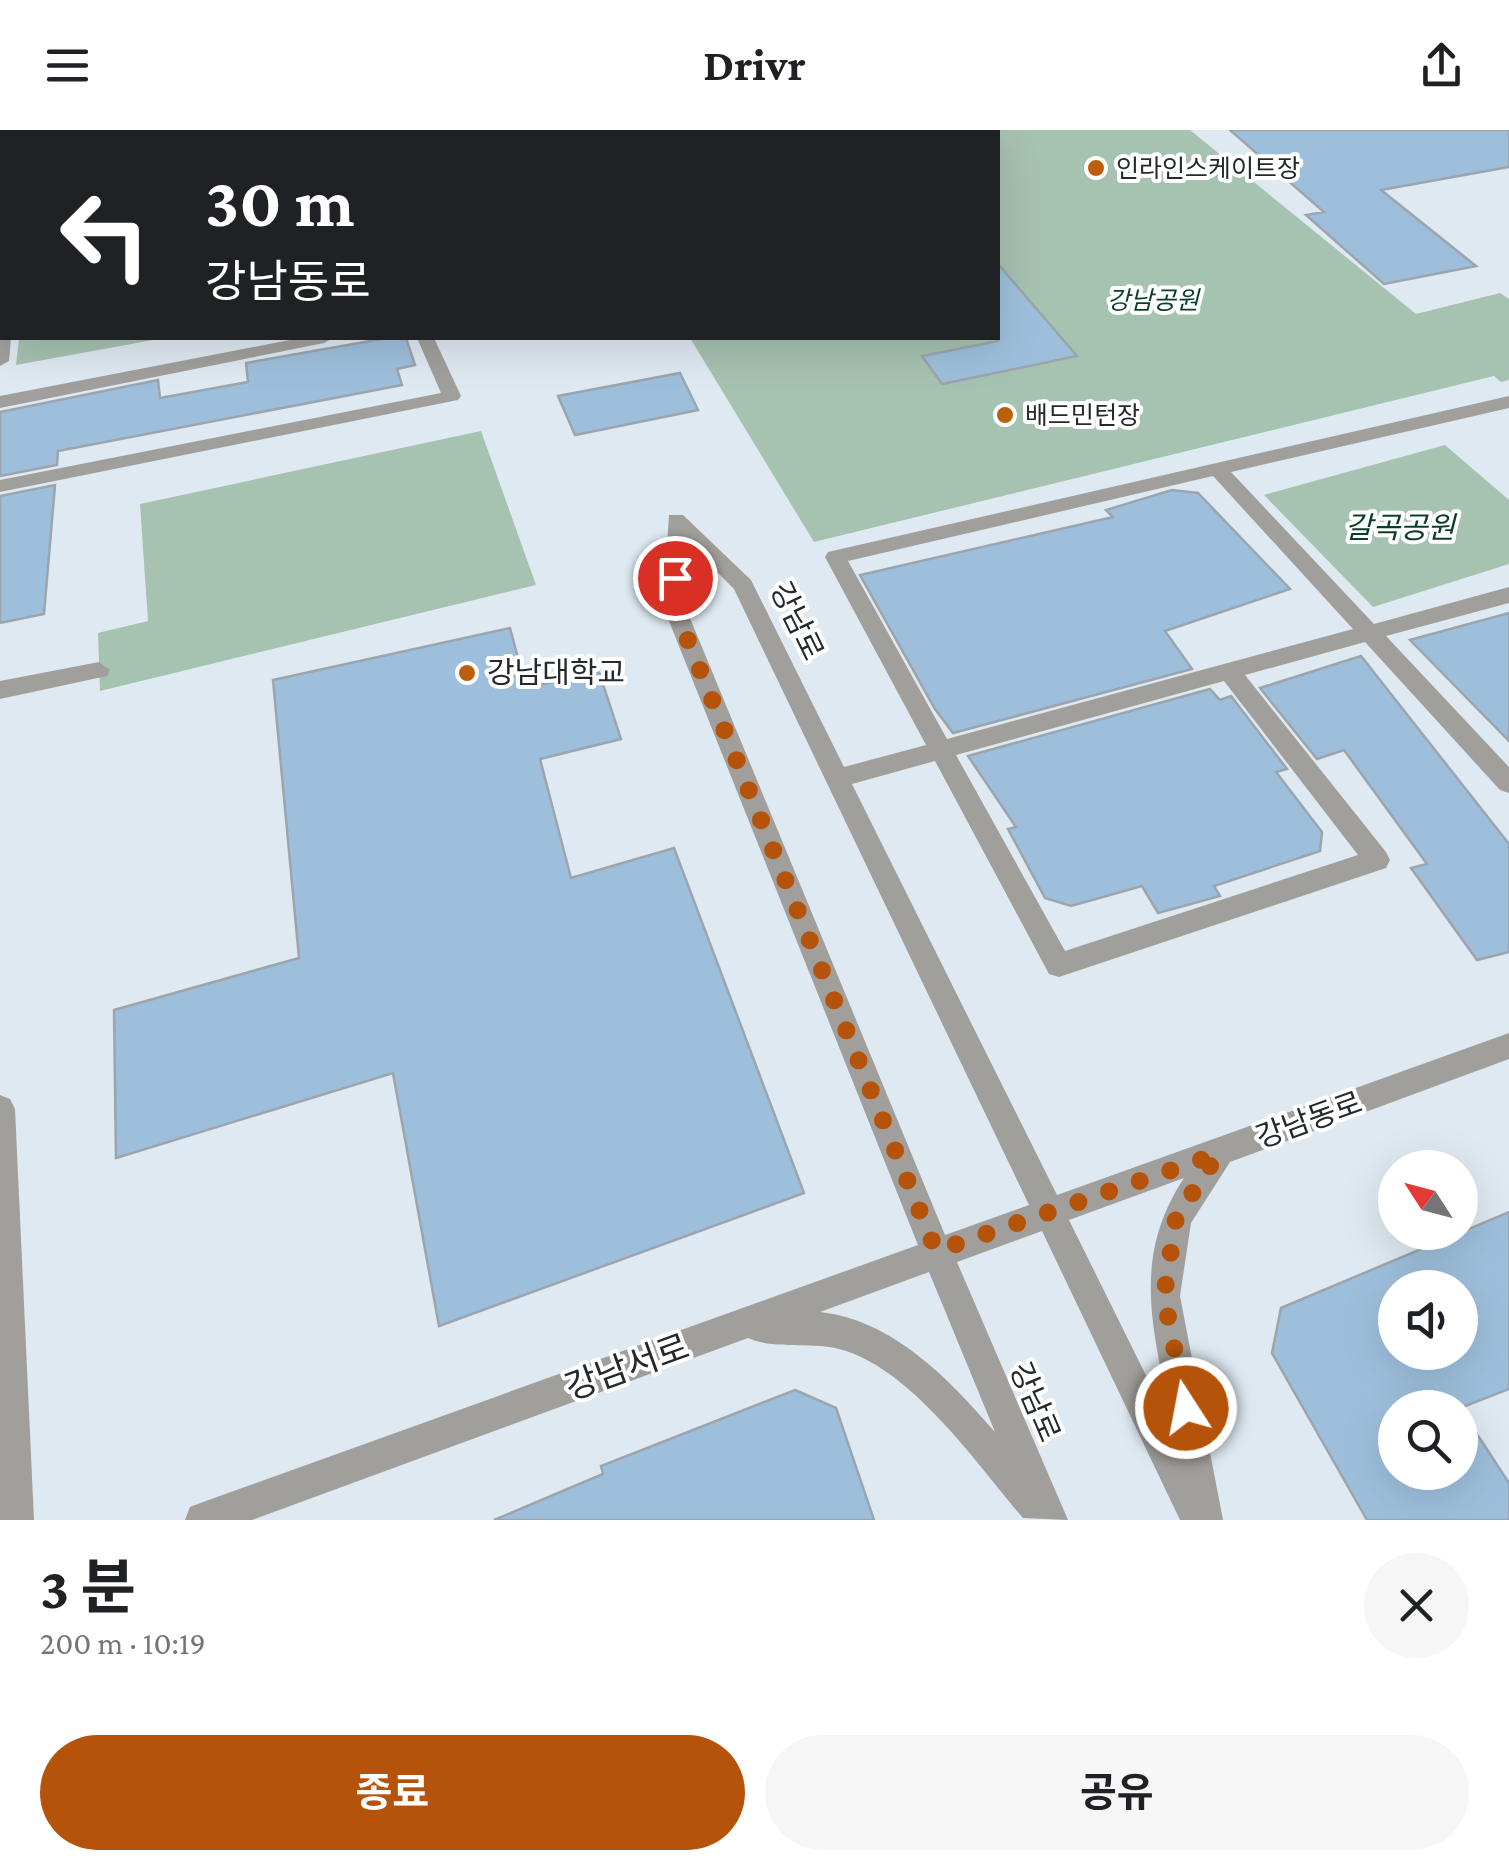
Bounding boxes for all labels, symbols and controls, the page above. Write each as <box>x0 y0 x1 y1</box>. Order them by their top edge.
icon: menu <box>40 38 95 93</box>
icon: share <box>1414 38 1469 93</box>
text: Drivr <box>703 40 806 90</box>
place label: 인라인스케이트장 <box>1116 155 1300 182</box>
marker: 인라인스케이트장 <box>1085 157 1107 179</box>
text: 30 m <box>205 163 354 241</box>
icon: left <box>40 170 170 300</box>
text: 강남동로 <box>205 257 371 307</box>
park label: 강남공원 <box>1107 287 1201 314</box>
place label: 배드민턴장 <box>1025 402 1140 429</box>
marker: 배드민턴장 <box>994 404 1016 426</box>
park label: 갈곡공원 <box>1345 511 1458 544</box>
pin <box>633 536 718 621</box>
icon: arrive <box>648 551 703 606</box>
street label: 강남로 <box>764 576 830 665</box>
place label: 강남대학교 <box>487 656 625 689</box>
marker: 강남대학교 <box>456 662 478 684</box>
street label: 강남동로 <box>1251 1085 1366 1154</box>
north arrow <box>1378 1150 1478 1250</box>
map controls <box>1378 1150 1478 1490</box>
button: sound <box>1378 1270 1478 1370</box>
street label: 강남서로 <box>560 1327 694 1408</box>
position arrow <box>1134 1356 1238 1460</box>
street label: 강남로 <box>1004 1357 1067 1446</box>
button: search <box>1378 1390 1478 1490</box>
button: close <box>1364 1553 1469 1658</box>
text: 3 분 <box>40 1554 136 1621</box>
text: 200 m · 10:19 <box>40 1625 206 1661</box>
button: 종료 <box>40 1735 745 1850</box>
button: 공유 <box>765 1735 1469 1850</box>

